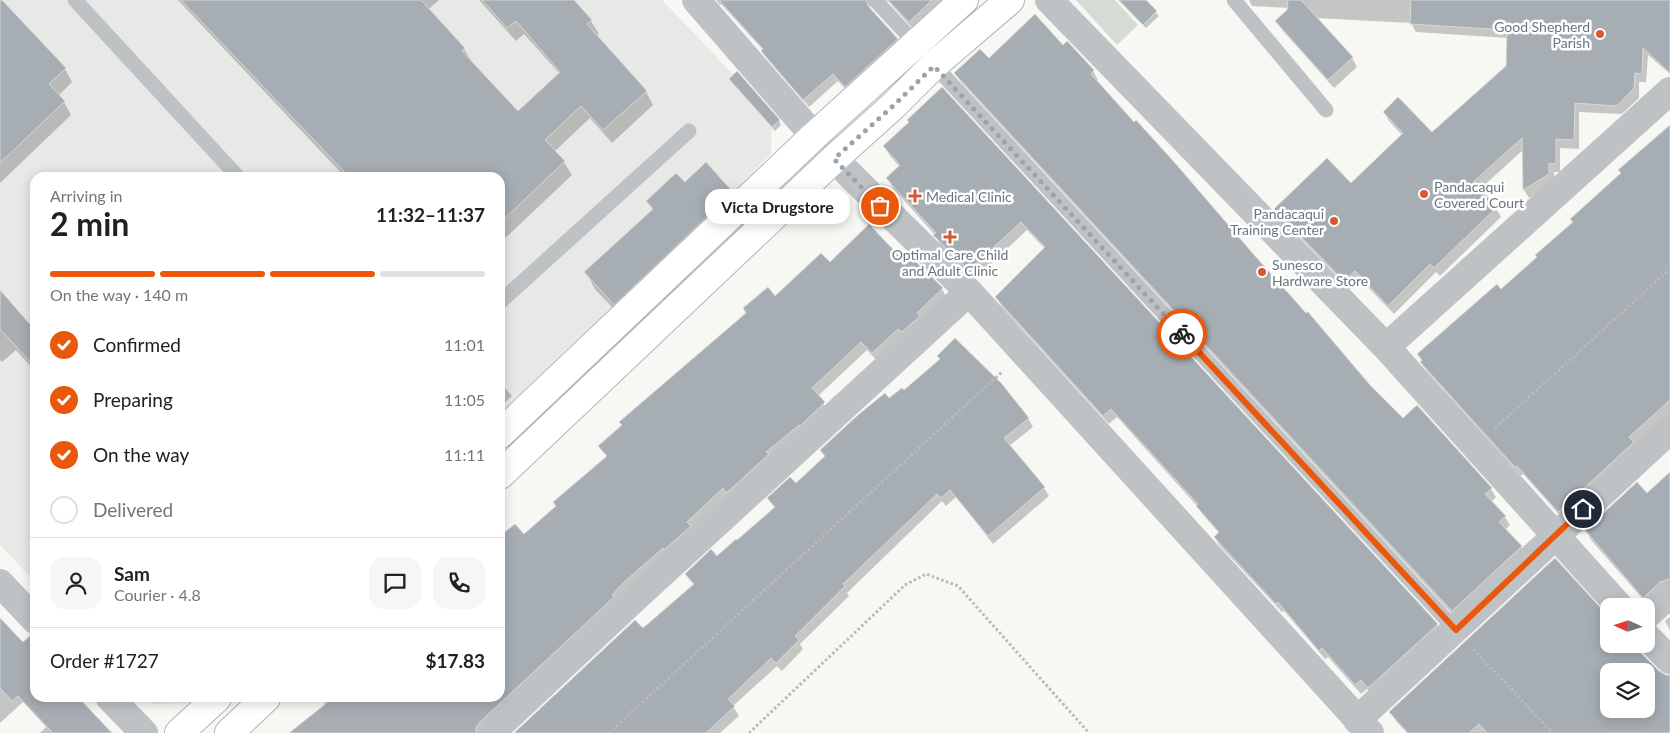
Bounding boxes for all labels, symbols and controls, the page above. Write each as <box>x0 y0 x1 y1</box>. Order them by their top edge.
place label: Good Shepherd Parish <box>1494 18 1590 51</box>
marker: Good Shepherd Parish <box>1594 28 1606 40</box>
place label: Pandacaqui Covered Court <box>1434 178 1524 211</box>
pin <box>859 185 901 227</box>
text: Arriving in <box>50 186 123 205</box>
callout: Victa Drugstore <box>705 188 850 224</box>
place label: Medical Clinic <box>926 188 1012 205</box>
marker: Pandacaqui Covered Court <box>1418 188 1430 200</box>
marker: Medical Clinic <box>908 189 922 203</box>
icon: bag <box>866 192 894 220</box>
text: Victa Drugstore <box>721 197 834 216</box>
text: 11:32–11:37 <box>376 203 485 226</box>
text: 2 min <box>50 204 129 243</box>
place label: Pandacaqui Training Center <box>1230 205 1324 238</box>
marker: Pandacaqui Training Center <box>1328 215 1340 227</box>
marker: Optimal Care Child and Adult Clinic <box>943 230 957 244</box>
place label: Optimal Care Child and Adult Clinic <box>892 246 1008 279</box>
place label: Sunesco Hardware Store <box>1272 256 1368 289</box>
marker: Sunesco Hardware Store <box>1256 266 1268 278</box>
text: On the way · 140 m <box>50 285 188 304</box>
courier <box>1157 309 1207 359</box>
icon: bike <box>1168 320 1196 348</box>
icon: check <box>50 331 78 359</box>
text: Confirmed <box>93 333 181 356</box>
text: 11:01 <box>444 335 485 354</box>
icon: check <box>50 386 78 414</box>
text: Preparing <box>93 388 173 411</box>
text: 11:05 <box>444 390 485 409</box>
icon: check <box>50 441 78 469</box>
text: On the way <box>93 443 189 466</box>
text: 11:11 <box>444 445 485 464</box>
pin <box>1562 488 1604 530</box>
icon: home <box>1569 495 1597 523</box>
text: Delivered <box>93 498 173 521</box>
button: person <box>50 557 102 609</box>
button: chat <box>369 557 421 609</box>
button: phone <box>433 557 485 609</box>
text: Sam <box>114 562 150 585</box>
text: Courier · 4.8 <box>114 585 201 604</box>
north arrow <box>1600 598 1655 652</box>
map controls <box>1600 598 1655 718</box>
text: Order #1727 <box>50 649 159 672</box>
text: $17.83 <box>425 649 485 672</box>
button: layers <box>1600 663 1655 718</box>

